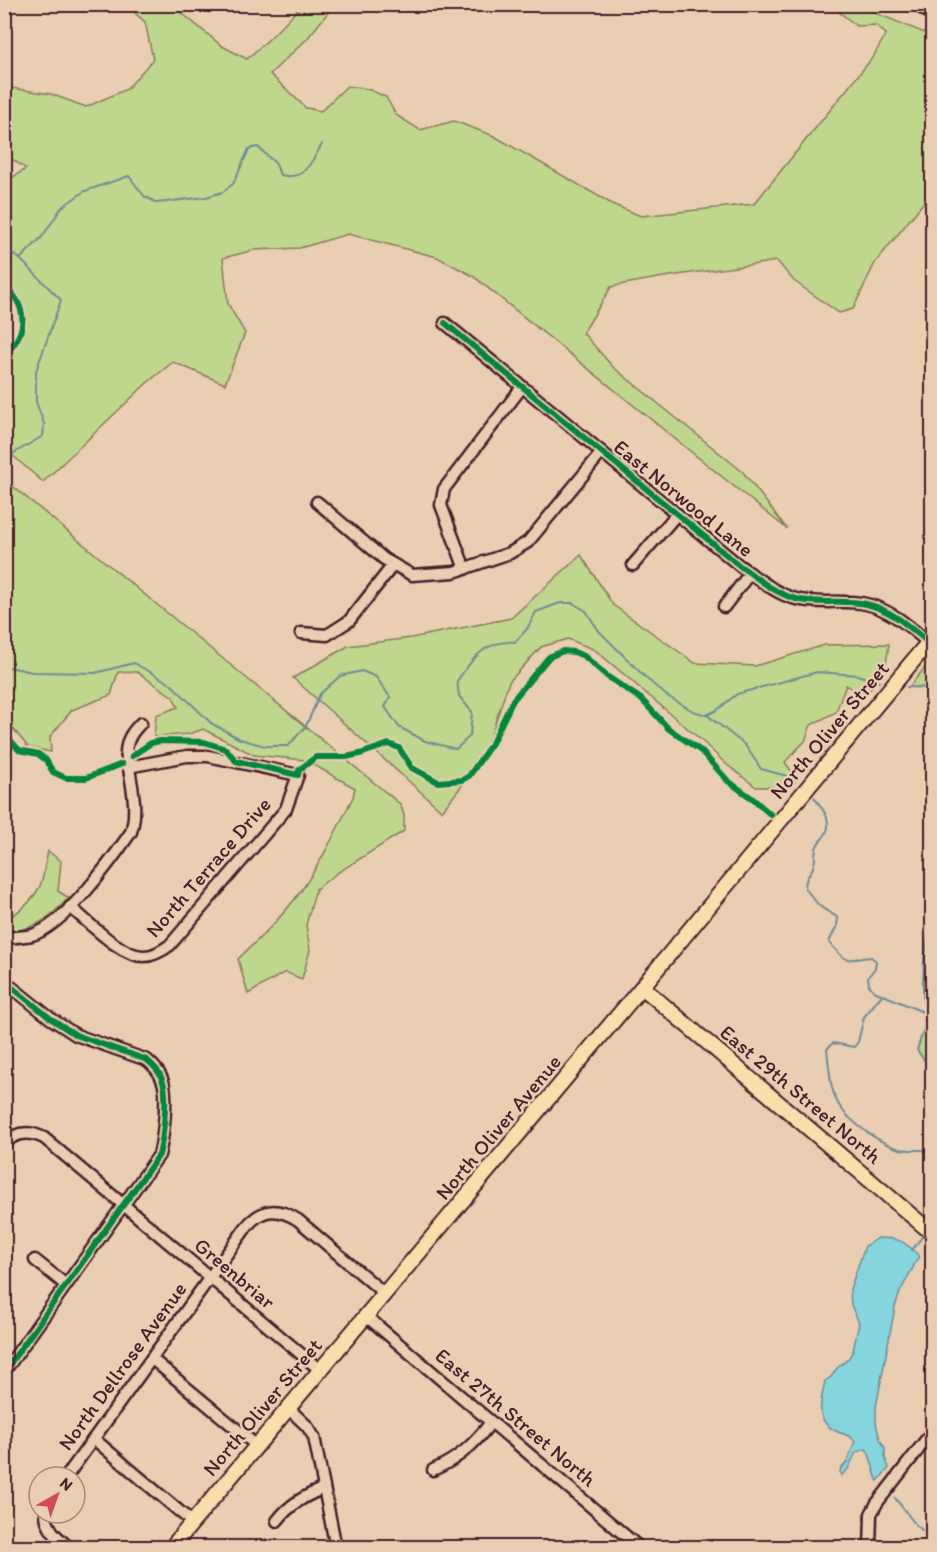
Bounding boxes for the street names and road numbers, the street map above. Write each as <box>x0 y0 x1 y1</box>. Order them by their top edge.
street label: East Norwood Lane <box>609 434 759 562</box>
street label: North Oliver Street <box>764 656 894 804</box>
street label: North Terrace Drive <box>140 792 276 942</box>
street label: East 29th Street North <box>715 1019 887 1169</box>
street label: North Oliver Avenue <box>430 1049 566 1205</box>
street label: Greenbriar <box>190 1232 280 1314</box>
street label: North Dellrose Avenue <box>53 1277 191 1455</box>
street label: North Oliver Street <box>197 1333 327 1481</box>
street label: East 27th Street North <box>430 1342 602 1492</box>

